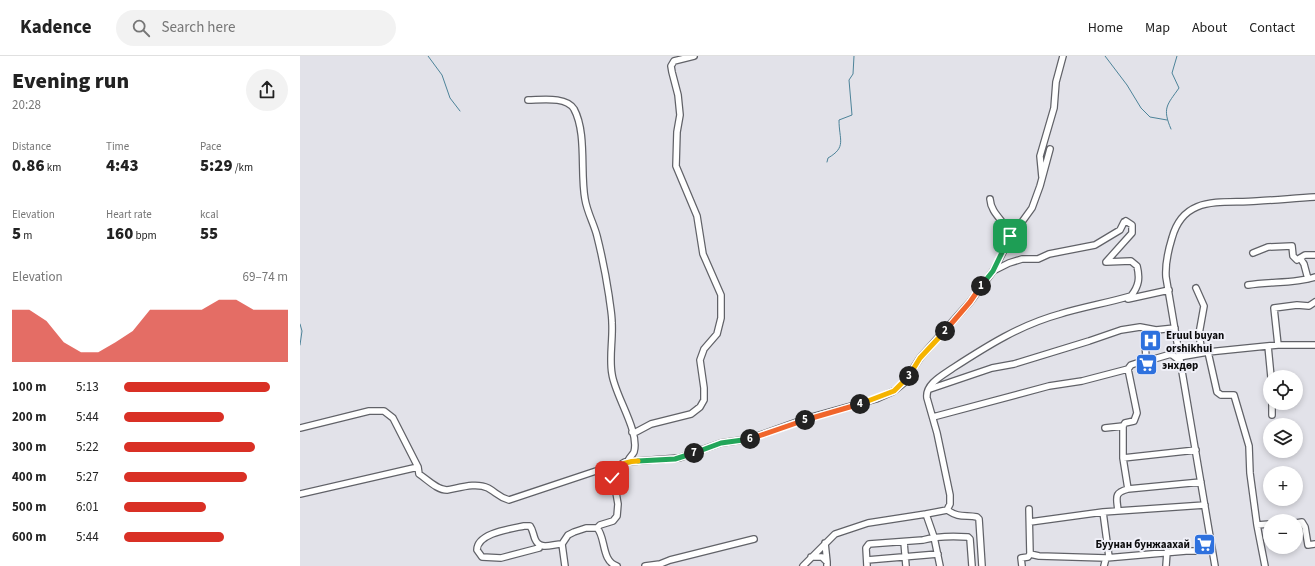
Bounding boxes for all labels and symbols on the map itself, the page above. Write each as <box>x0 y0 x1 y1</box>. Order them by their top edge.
pin <box>993 219 1027 253</box>
pin: 1 <box>971 276 991 296</box>
pin: 2 <box>935 321 955 341</box>
hospital icon: Eruul buyan orshikhui <box>1138 328 1164 354</box>
place label: Eruul buyan orshikhui <box>1166 328 1224 356</box>
supermarket icon: энхдөр <box>1134 352 1160 378</box>
place label: энхдөр <box>1162 358 1198 373</box>
pin: 3 <box>899 366 919 386</box>
pin: 4 <box>850 394 870 414</box>
pin: 5 <box>795 410 815 430</box>
pin: 6 <box>740 429 760 449</box>
pin: 7 <box>684 443 704 463</box>
pin <box>595 461 629 495</box>
supermarket icon: Буунан бунжаахай <box>1192 531 1218 557</box>
place label: Буунан бунжаахай <box>1096 537 1190 552</box>

